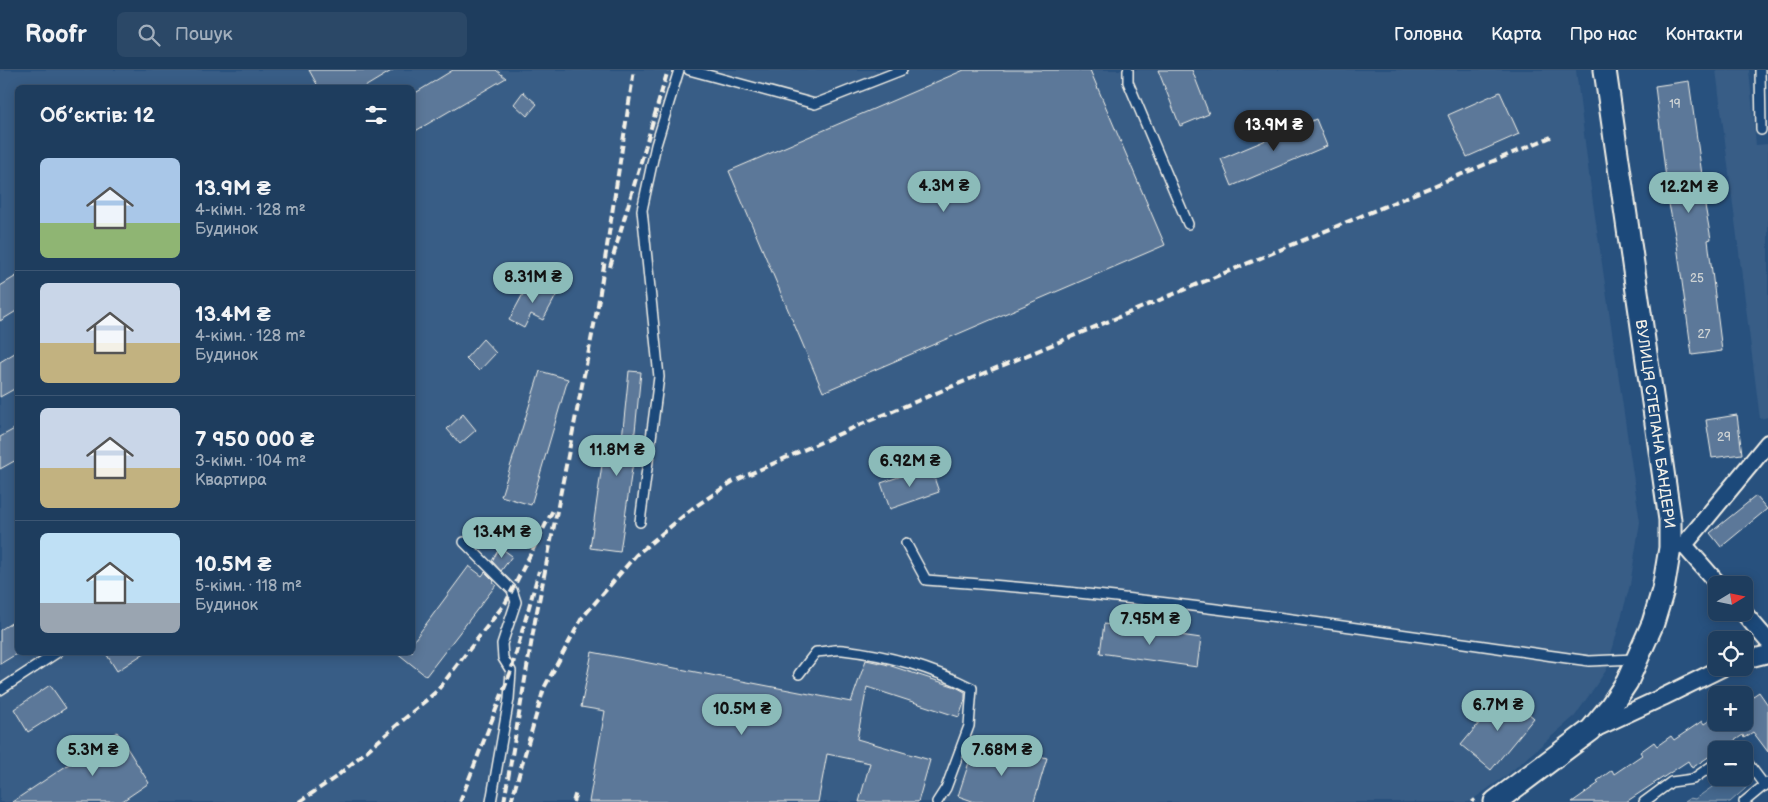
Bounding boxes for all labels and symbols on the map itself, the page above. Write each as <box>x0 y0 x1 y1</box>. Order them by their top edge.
house number: 19 <box>1669 97 1681 112</box>
pin: 13.9M ₴ <box>1228 109 1320 152</box>
pin: 4.3M ₴ <box>903 170 985 213</box>
pin: 12.2M ₴ <box>1643 172 1735 214</box>
pin: 8.31M ₴ <box>487 262 579 304</box>
house number: 25 <box>1690 271 1704 286</box>
street label: ВУЛИЦЯ СТЕПАНА БАНДЕРИ <box>1631 318 1679 530</box>
house number: 27 <box>1698 327 1711 342</box>
house number: 29 <box>1717 430 1731 445</box>
pin: 11.8M ₴ <box>571 434 663 477</box>
pin: 6.92M ₴ <box>864 446 956 488</box>
pin: 13.4M ₴ <box>456 516 548 559</box>
north arrow <box>1708 576 1752 621</box>
pin: 7.95M ₴ <box>1104 604 1196 646</box>
pin: 6.7M ₴ <box>1457 690 1539 732</box>
pin: 10.5M ₴ <box>696 694 788 736</box>
pin: 5.3M ₴ <box>52 734 134 777</box>
pin: 7.68M ₴ <box>956 734 1048 777</box>

